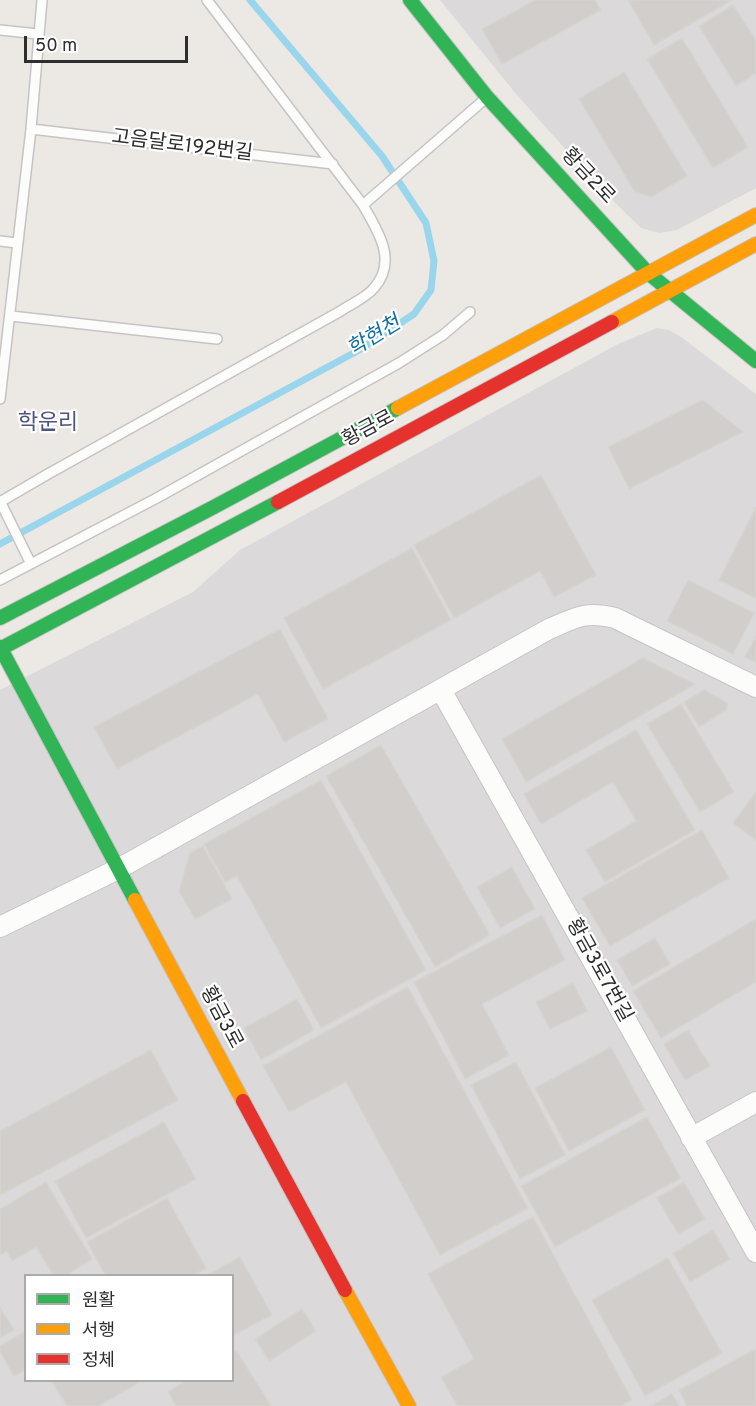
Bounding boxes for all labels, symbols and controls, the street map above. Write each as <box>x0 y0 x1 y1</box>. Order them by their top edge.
scale bar <box>27 24 190 62</box>
text: 50 m <box>35 35 77 58</box>
street label: 고음달로192번길 <box>110 126 254 168</box>
street label: 황금2로 <box>555 144 619 210</box>
water label: 학현천 <box>344 312 406 364</box>
street label: 황금로 <box>339 406 399 454</box>
district label: 학운리 <box>18 412 78 438</box>
street label: 황금3로7번길 <box>560 915 636 1027</box>
street label: 황금3로 <box>194 983 246 1053</box>
legend <box>24 1274 234 1382</box>
text: 원활 <box>82 1290 115 1313</box>
text: 서행 <box>82 1320 115 1343</box>
text: 정체 <box>82 1350 115 1373</box>

